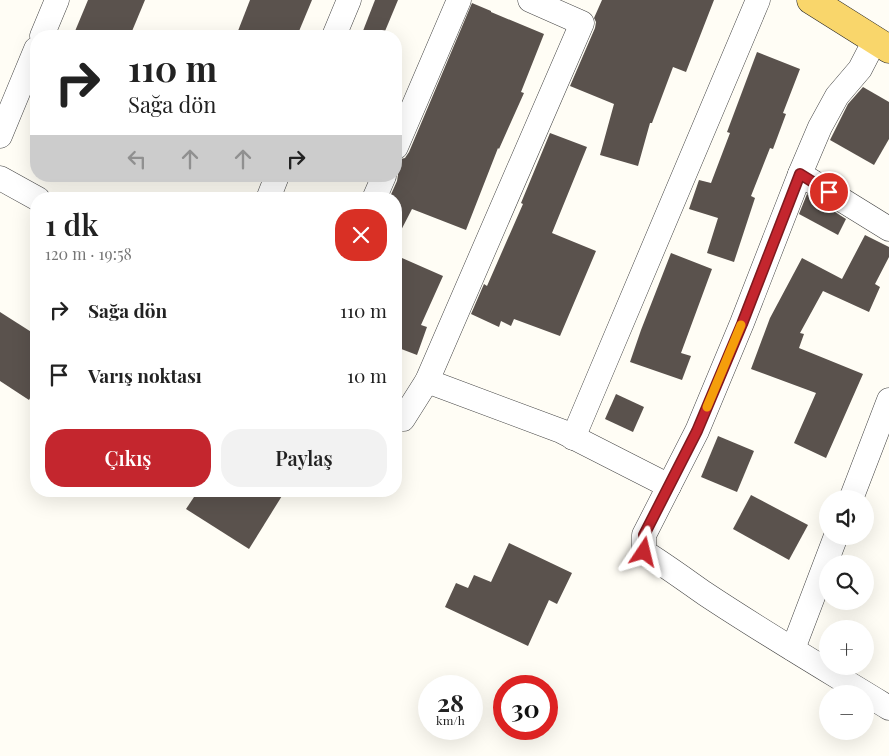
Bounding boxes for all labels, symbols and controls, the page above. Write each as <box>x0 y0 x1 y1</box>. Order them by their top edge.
text: 110 m <box>128 44 217 91</box>
icon: right <box>45 50 110 115</box>
text: Sağa dön <box>128 89 216 119</box>
icon: left <box>123 145 151 173</box>
icon: ahead <box>176 145 204 173</box>
icon: ahead <box>229 145 257 173</box>
icon: right <box>282 145 310 173</box>
pin <box>808 171 850 213</box>
icon: arrive <box>815 178 843 206</box>
text: 1 dk <box>45 204 99 244</box>
button: close <box>335 209 387 261</box>
text: 120 m · 19:58 <box>45 243 132 264</box>
icon: right <box>45 296 73 324</box>
text: Sağa dön <box>88 297 167 323</box>
text: 110 m <box>340 297 387 323</box>
icon: arrive <box>45 361 73 389</box>
text: Varış noktası <box>88 362 202 388</box>
text: 10 m <box>347 362 387 388</box>
button: Çıkış <box>45 429 211 487</box>
button: Paylaş <box>221 429 387 487</box>
map controls <box>819 490 874 740</box>
button: sound <box>819 490 874 545</box>
position arrow <box>617 525 669 577</box>
button: search <box>819 555 874 610</box>
button: + <box>819 620 874 675</box>
speed limit sign: 30 <box>493 675 558 740</box>
text: 28 <box>437 685 464 718</box>
button: − <box>819 685 874 740</box>
text: km/h <box>436 712 465 728</box>

